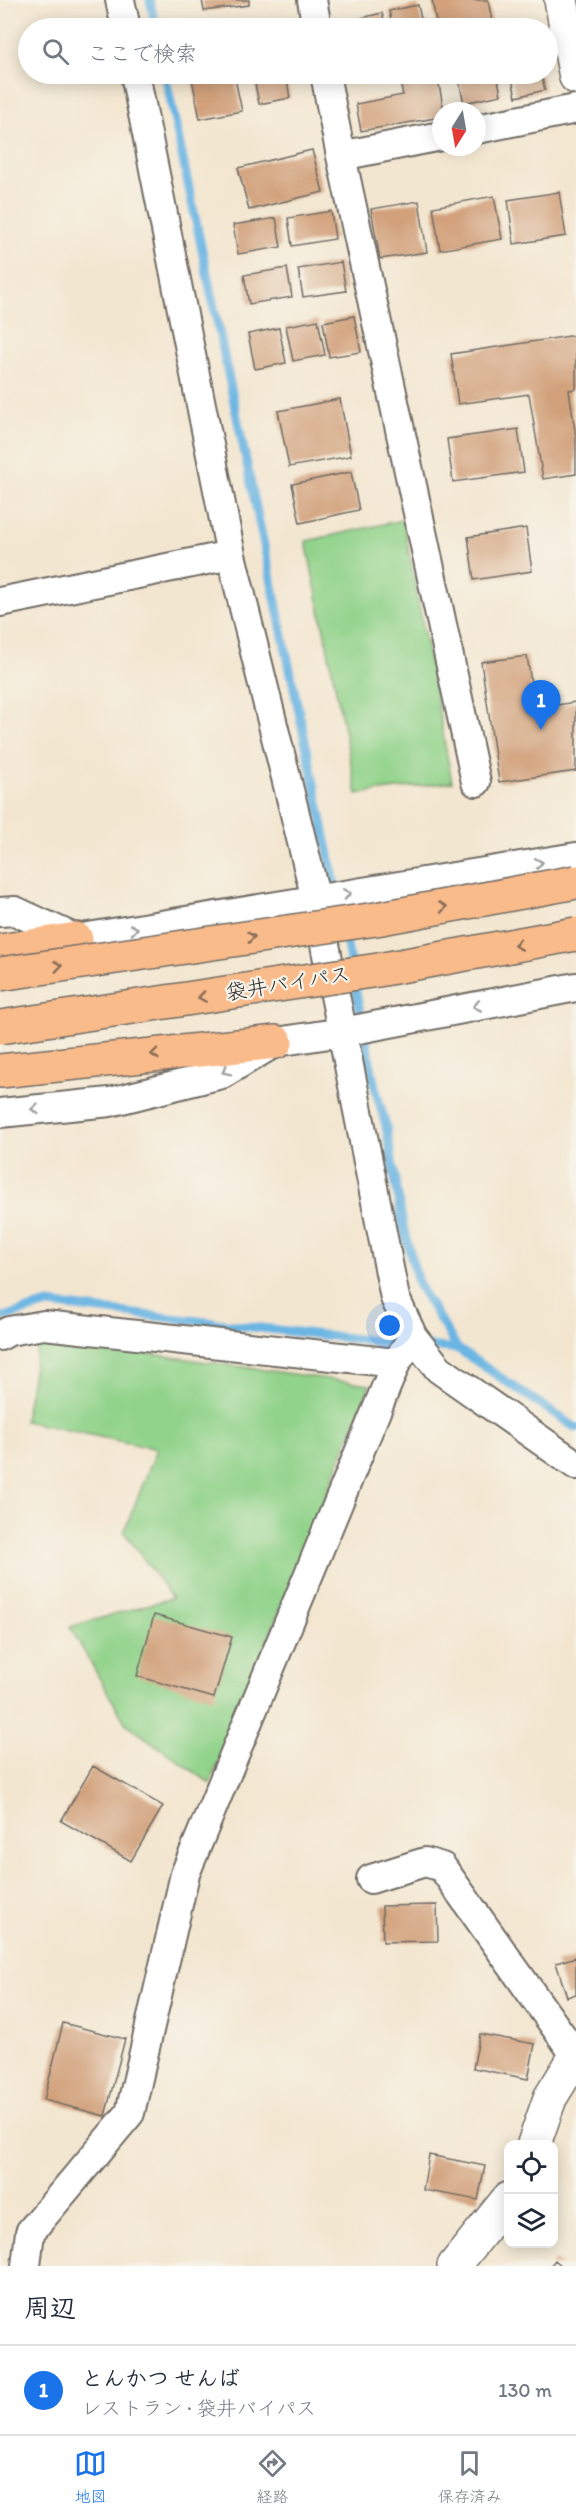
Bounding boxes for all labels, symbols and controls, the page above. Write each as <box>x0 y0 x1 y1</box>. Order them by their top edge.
search box <box>18 18 558 84</box>
icon: search <box>39 35 72 68</box>
text: ここで検索 <box>87 40 197 67</box>
north arrow <box>432 102 486 156</box>
pin: 1 <box>522 680 560 730</box>
one-way arrow <box>534 857 544 870</box>
one-way arrow <box>342 889 351 901</box>
one-way arrow <box>438 901 448 914</box>
one-way arrow <box>128 923 138 936</box>
one-way arrow <box>246 932 255 944</box>
one-way arrow <box>514 938 524 951</box>
one-way arrow <box>53 960 62 972</box>
street label: 袋井バイパス <box>224 960 352 1005</box>
one-way arrow <box>197 990 206 1002</box>
one-way arrow <box>473 999 483 1012</box>
one-way arrow <box>151 1047 160 1060</box>
one-way arrow <box>221 1064 232 1075</box>
one-way arrow <box>31 1102 40 1115</box>
your location <box>375 1311 404 1340</box>
map controls <box>504 2140 558 2248</box>
button: locate <box>504 2140 558 2194</box>
button: layers <box>504 2194 558 2248</box>
text: 周辺 <box>24 2292 76 2324</box>
text: とんかつ せんば <box>81 2365 240 2392</box>
text: 1 <box>39 2378 48 2402</box>
text: 130 m <box>498 2378 552 2402</box>
text: レストラン · 袋井バイパス <box>81 2396 316 2420</box>
tab: 地図 <box>74 2447 107 2507</box>
tab: 経路 <box>256 2447 289 2507</box>
tab: 保存済み <box>438 2447 502 2507</box>

